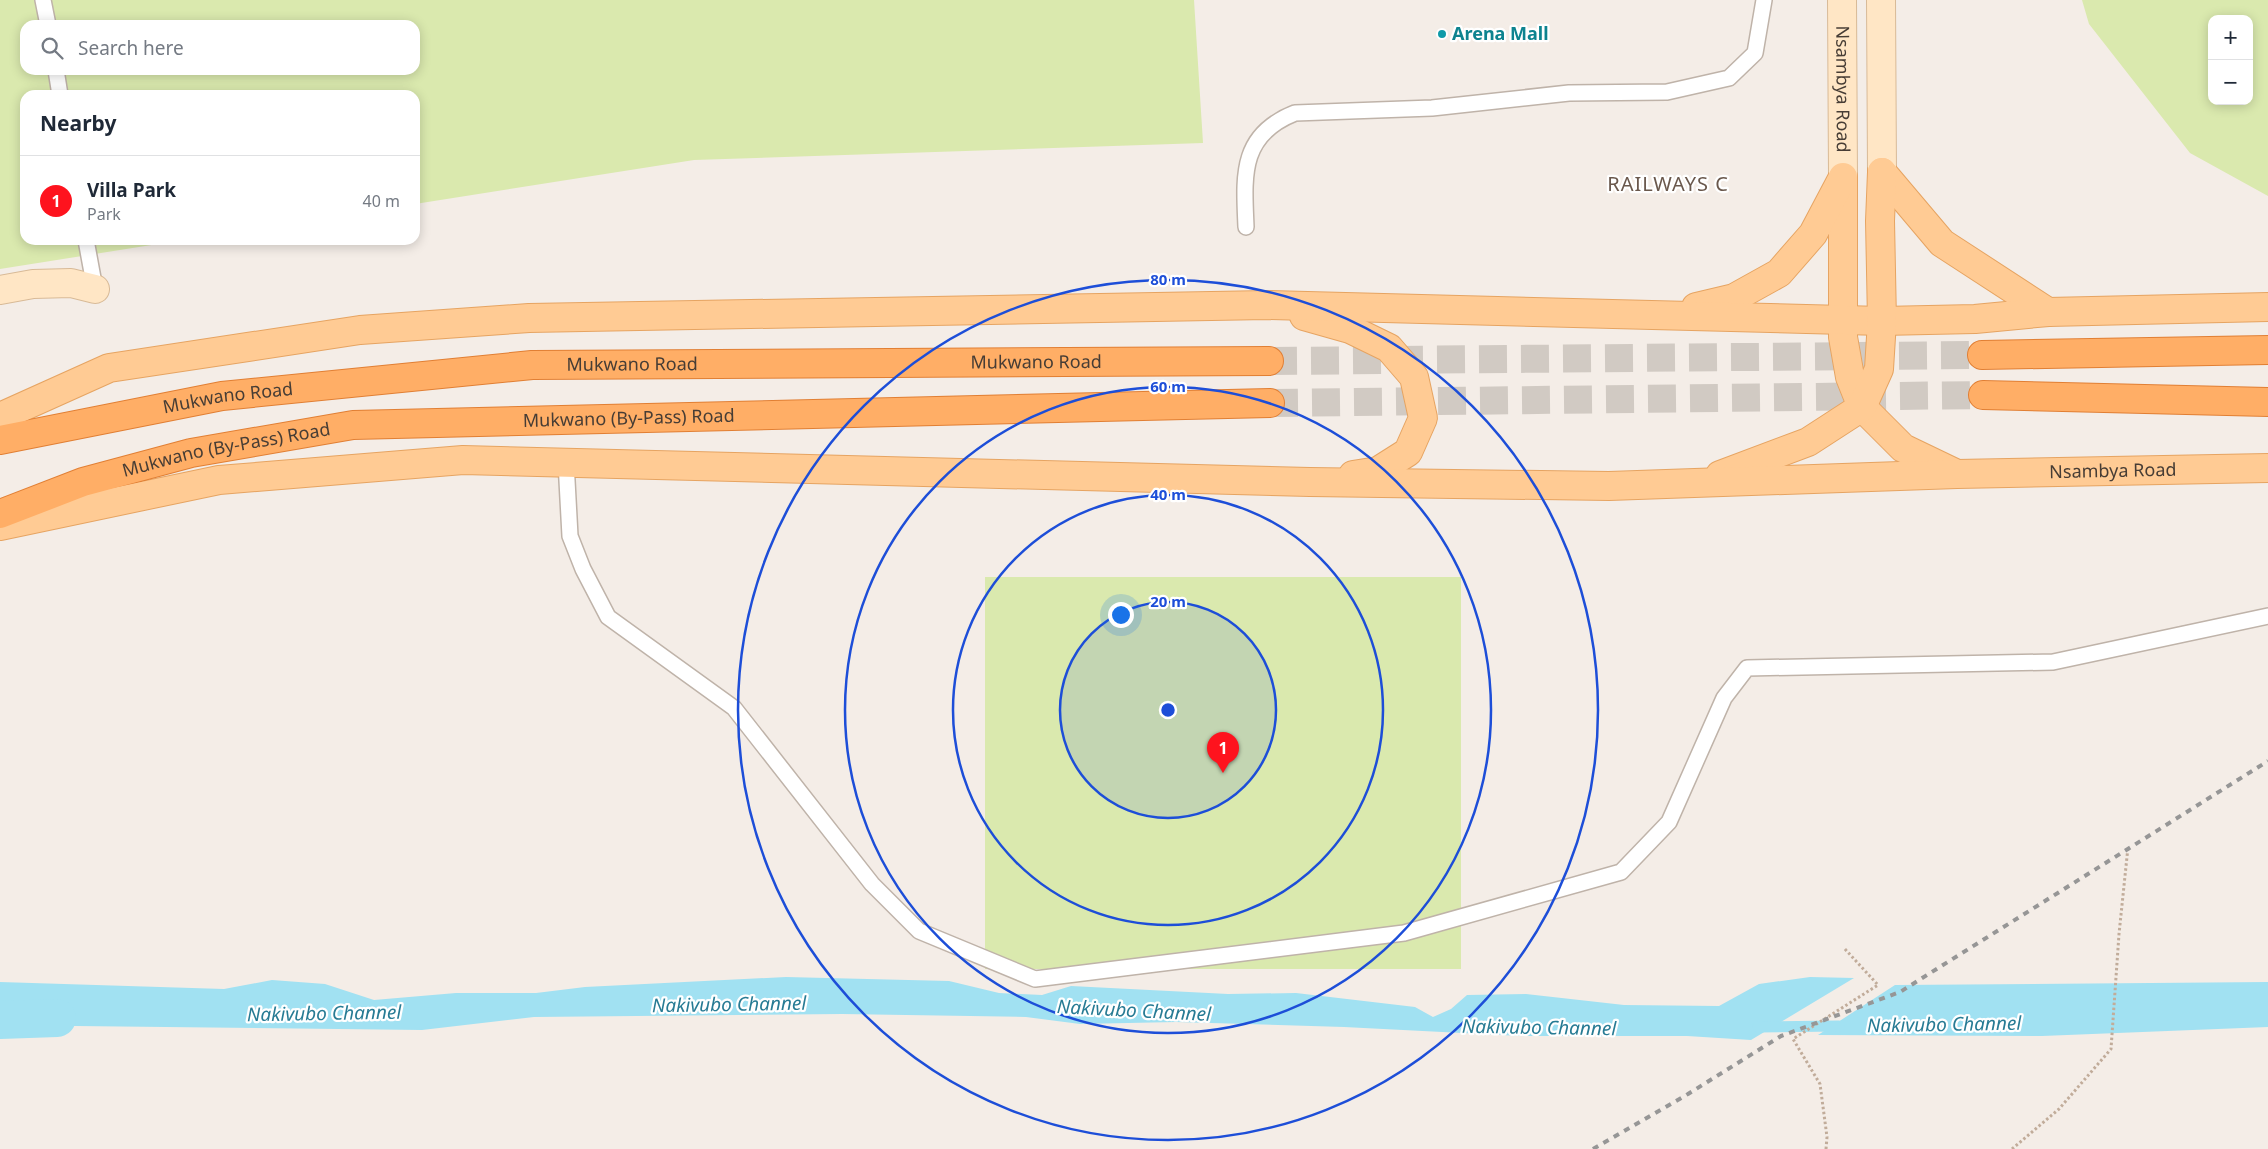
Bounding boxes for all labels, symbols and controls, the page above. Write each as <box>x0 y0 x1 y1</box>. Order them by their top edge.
map controls <box>2208 15 2253 105</box>
button: + <box>2208 15 2253 60</box>
search box <box>20 20 420 75</box>
place label: Arena Mall <box>1452 21 1549 45</box>
street label: Nsambya Road <box>1831 25 1856 153</box>
marker: Arena Mall <box>1436 28 1448 40</box>
icon: search <box>38 34 66 62</box>
text: Search here <box>78 35 184 61</box>
button: − <box>2208 60 2253 105</box>
text: Nearby <box>40 109 116 137</box>
district label: RAILWAYS C <box>1607 170 1729 197</box>
text: Villa Park <box>87 177 176 203</box>
text: 1 <box>51 190 61 212</box>
text: 40 m <box>363 190 400 212</box>
text: Park <box>87 203 121 225</box>
text: 80 m <box>1150 269 1186 289</box>
street label: Mukwano Road <box>970 349 1102 374</box>
street label: Mukwano Road <box>566 351 698 376</box>
street label: Mukwano Road <box>161 376 294 418</box>
text: 60 m <box>1150 376 1186 396</box>
street label: Mukwano (By-Pass) Road <box>523 403 735 432</box>
street label: Mukwano (By-Pass) Road <box>119 416 332 482</box>
street label: Nsambya Road <box>2049 457 2177 483</box>
text: 40 m <box>1150 484 1186 504</box>
text: 20 m <box>1150 591 1186 611</box>
your location <box>1108 602 1134 628</box>
centre of rings <box>1159 701 1177 719</box>
pin: 1 <box>1207 732 1239 773</box>
water label: Nakivubo Channel <box>652 990 807 1018</box>
water label: Nakivubo Channel <box>1056 993 1213 1027</box>
water label: Nakivubo Channel <box>247 999 402 1027</box>
water label: Nakivubo Channel <box>1867 1010 2022 1038</box>
water label: Nakivubo Channel <box>1462 1013 1617 1041</box>

